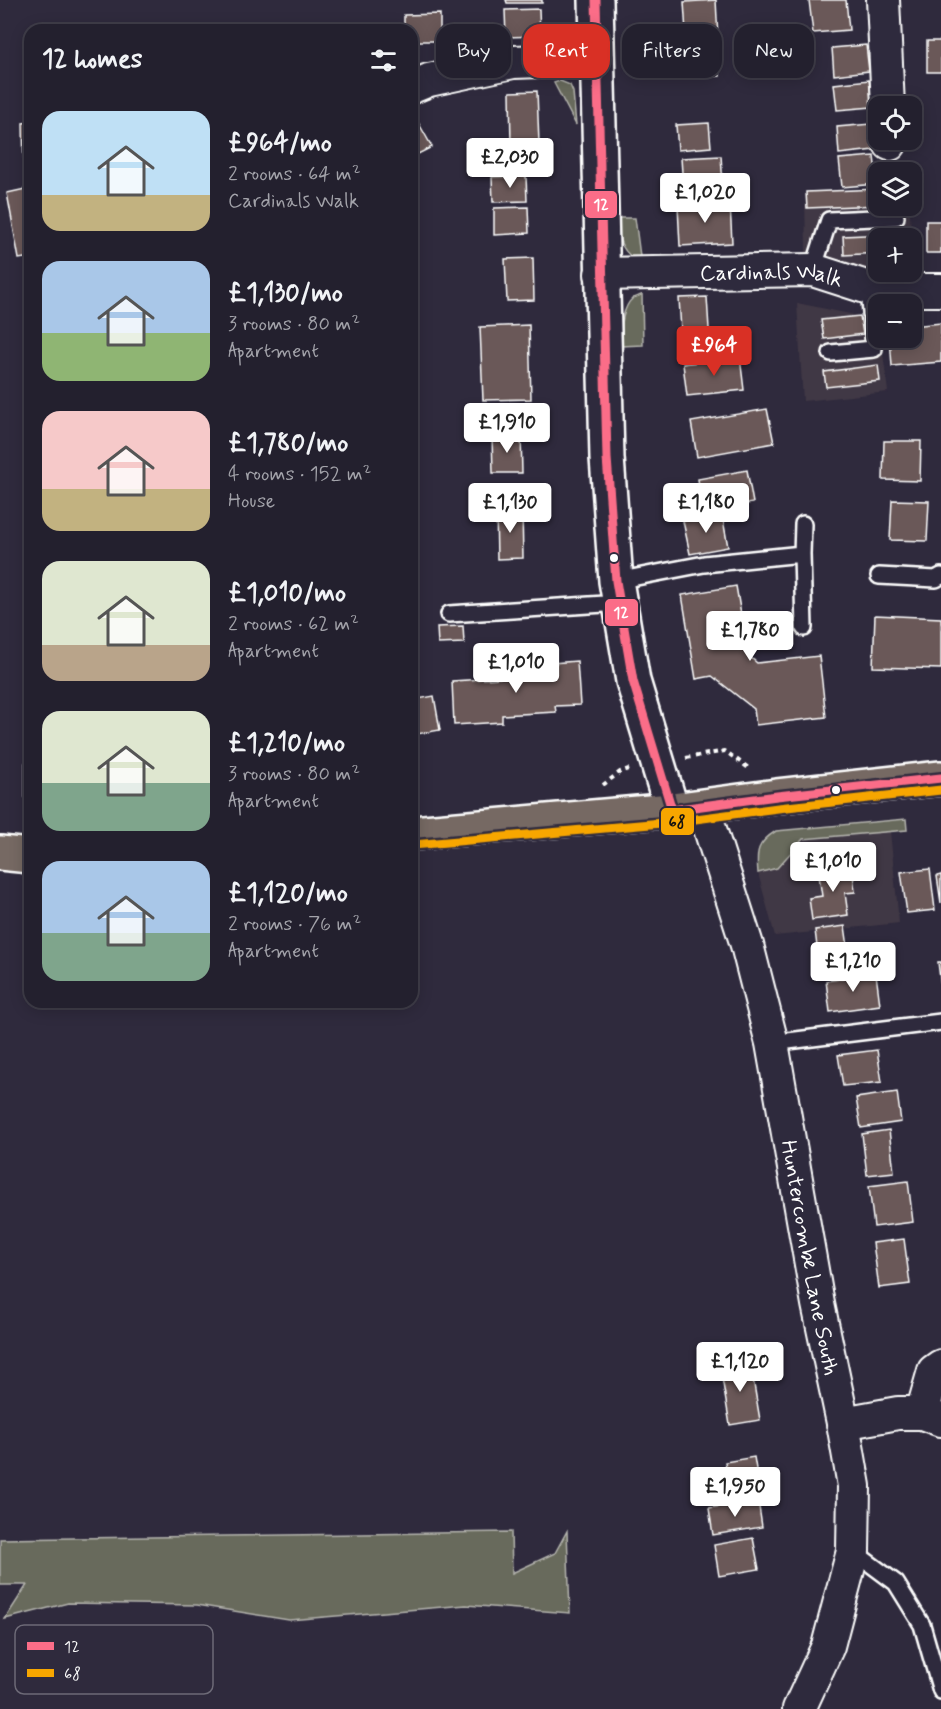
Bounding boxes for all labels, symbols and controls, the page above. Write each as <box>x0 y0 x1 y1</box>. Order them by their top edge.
chip: Buy <box>436 24 511 78</box>
chip: Rent <box>523 24 610 78</box>
chip: Filters <box>622 24 722 78</box>
chip: New <box>734 24 814 78</box>
text: 12 homes <box>42 43 142 77</box>
icon: filters <box>367 44 400 77</box>
map controls <box>868 96 922 348</box>
button: locate <box>868 96 922 150</box>
text: £964/mo <box>228 127 332 161</box>
icon: home <box>90 135 162 207</box>
pin: £2,030 <box>461 138 559 189</box>
text: £2,030 <box>481 144 539 171</box>
text: 2 rooms · 64 m² <box>228 161 361 188</box>
button: layers <box>868 162 922 216</box>
pin: £1,020 <box>656 173 754 224</box>
text: £1,020 <box>674 179 736 206</box>
text: Cardinals Walk <box>228 188 359 215</box>
line badge: 12 <box>584 190 618 219</box>
text: 12 <box>593 195 609 216</box>
button: + <box>868 228 922 282</box>
street label: Cardinals Walk <box>700 258 846 295</box>
text: £1,130/mo <box>228 277 343 311</box>
icon: home <box>90 285 162 357</box>
button: − <box>868 294 922 348</box>
text: 3 rooms · 80 m² <box>228 311 360 338</box>
pin: £964 <box>678 326 750 377</box>
text: £964 <box>691 332 737 359</box>
text: Apartment <box>228 338 319 365</box>
pin: £1,910 <box>458 403 556 454</box>
text: £1,910 <box>478 409 536 436</box>
text: £1,780/mo <box>228 427 348 461</box>
icon: home <box>90 435 162 507</box>
text: 4 rooms · 152 m² <box>228 461 371 488</box>
pin: £1,130 <box>461 483 559 534</box>
pin: £1,180 <box>657 483 755 534</box>
text: House <box>228 488 275 515</box>
text: £1,130 <box>482 489 538 516</box>
text: £1,180 <box>677 489 735 516</box>
unlabelled marker <box>608 552 620 564</box>
text: £1,010/mo <box>228 577 346 611</box>
icon: home <box>90 585 162 657</box>
line badge: 12 <box>604 598 639 627</box>
text: 12 <box>613 603 629 624</box>
text: 2 rooms · 62 m² <box>228 611 359 638</box>
pin: £1,780 <box>701 611 799 662</box>
text: £1,780 <box>720 617 780 644</box>
text: Apartment <box>228 638 319 665</box>
pin: £1,010 <box>467 643 565 694</box>
text: £1,010 <box>487 649 545 676</box>
text: £1,210/mo <box>228 727 345 761</box>
icon: home <box>90 735 162 807</box>
text: 3 rooms · 80 m² <box>228 761 360 788</box>
unlabelled marker <box>830 784 842 796</box>
text: Apartment <box>228 788 319 815</box>
line badge: 68 <box>660 807 695 836</box>
text: 68 <box>669 812 686 833</box>
pin: £1,010 <box>784 842 882 893</box>
text: £1,010 <box>804 848 862 875</box>
text: £1,120/mo <box>228 877 348 911</box>
icon: home <box>90 885 162 957</box>
text: 2 rooms · 76 m² <box>228 911 361 938</box>
text: Apartment <box>228 938 319 965</box>
pin: £1,210 <box>804 942 902 993</box>
text: £1,210 <box>825 948 881 975</box>
street label: Huntercombe Lane South <box>773 1138 845 1378</box>
pin: £1,120 <box>691 1342 789 1393</box>
text: £1,120 <box>710 1348 770 1375</box>
pin: £1,950 <box>686 1467 784 1518</box>
text: £1,950 <box>704 1473 766 1500</box>
legend <box>15 1625 213 1694</box>
text: 12 <box>64 1637 80 1658</box>
text: 68 <box>64 1664 81 1685</box>

